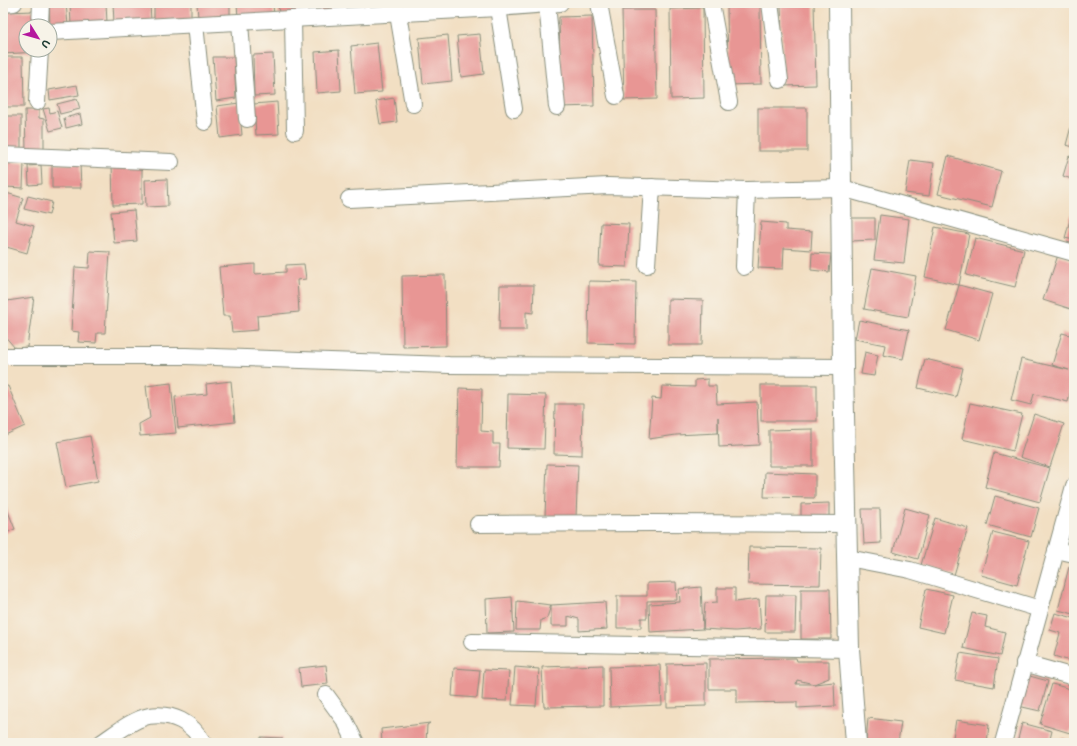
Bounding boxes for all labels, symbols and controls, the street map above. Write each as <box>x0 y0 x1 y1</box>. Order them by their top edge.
north arrow <box>18 18 58 58</box>
text: U <box>38 37 53 51</box>

